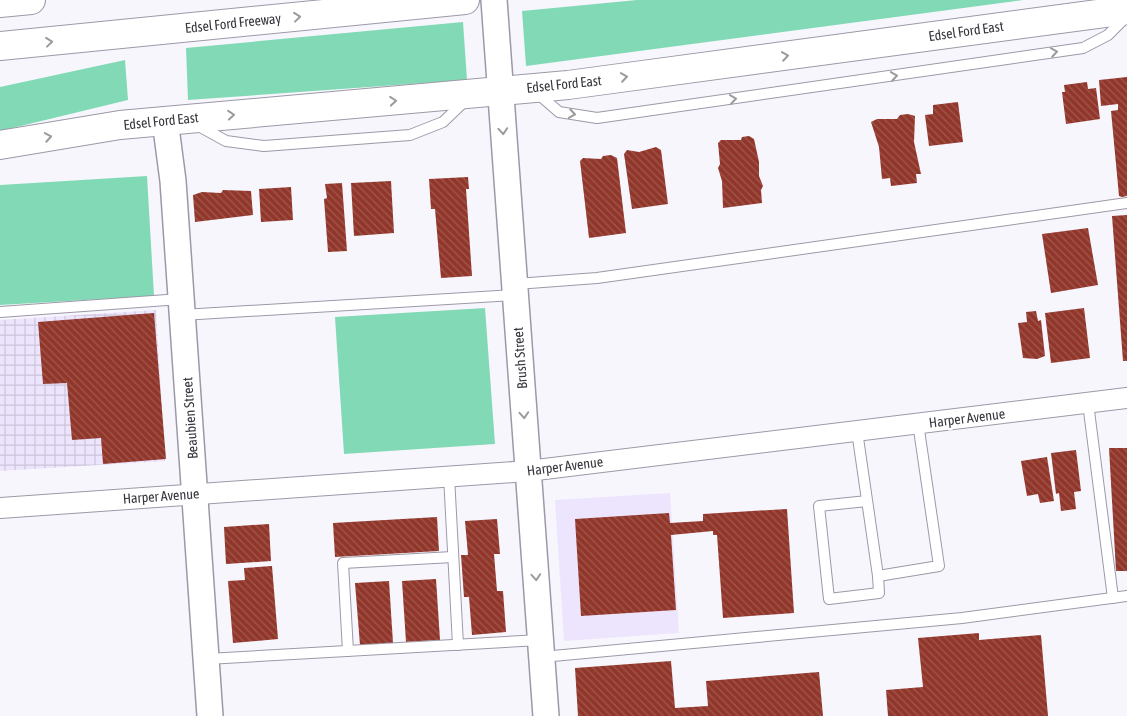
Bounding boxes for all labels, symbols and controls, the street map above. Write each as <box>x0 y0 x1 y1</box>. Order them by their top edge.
street label: Edsel Ford Freeway <box>184 10 282 36</box>
one-way arrow <box>294 12 302 23</box>
street label: Edsel Ford East <box>927 18 1005 44</box>
one-way arrow <box>45 36 53 47</box>
one-way arrow <box>1051 47 1059 58</box>
one-way arrow <box>781 51 790 61</box>
one-way arrow <box>890 71 898 82</box>
street label: Edsel Ford East <box>526 72 602 96</box>
one-way arrow <box>620 73 629 83</box>
one-way arrow <box>729 94 737 105</box>
one-way arrow <box>389 95 397 106</box>
one-way arrow <box>568 108 576 118</box>
street label: Edsel Ford East <box>123 109 199 133</box>
one-way arrow <box>227 109 235 120</box>
one-way arrow <box>498 127 509 135</box>
one-way arrow <box>44 132 52 143</box>
street label: Brush Street <box>510 327 530 389</box>
street label: Beaubien Street <box>179 377 201 459</box>
street label: Harper Avenue <box>928 405 1006 431</box>
one-way arrow <box>518 411 529 419</box>
street label: Harper Avenue <box>526 453 604 479</box>
street label: Harper Avenue <box>122 485 200 507</box>
one-way arrow <box>530 573 541 581</box>

